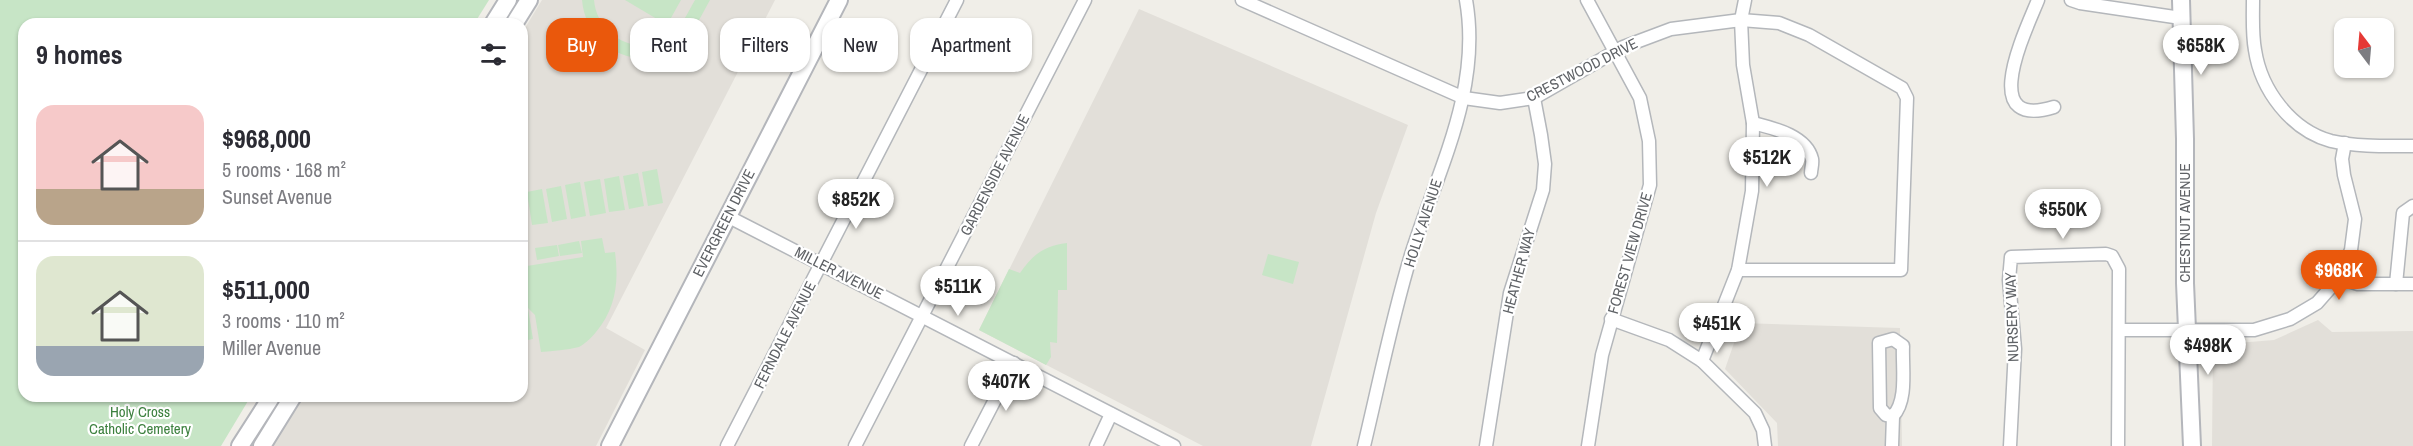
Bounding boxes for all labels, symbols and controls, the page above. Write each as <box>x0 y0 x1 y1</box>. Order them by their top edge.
chip: Buy <box>546 18 618 72</box>
chip: Rent <box>630 18 708 72</box>
chip: Filters <box>720 18 810 72</box>
chip: New <box>822 18 898 72</box>
chip: Apartment <box>910 18 1032 72</box>
north arrow <box>2334 18 2394 78</box>
map controls <box>2334 18 2394 78</box>
pin: $658K <box>2159 25 2243 76</box>
text: $658K <box>2177 31 2225 58</box>
street label: CRESTWOOD DRIVE <box>1523 32 1641 107</box>
text: 9 homes <box>36 37 123 72</box>
icon: filters <box>477 38 510 71</box>
street label: GARDENSIDE AVENUE <box>955 110 1034 239</box>
text: $968,000 <box>222 121 311 156</box>
icon: home <box>84 129 156 201</box>
pin: $512K <box>1725 137 1809 188</box>
text: $512K <box>1743 143 1791 170</box>
text: 5 rooms · 168 m² <box>222 156 346 183</box>
street label: CHESTNUT AVENUE <box>2174 163 2195 283</box>
street label: EVERGREEN DRIVE <box>687 165 760 280</box>
street label: HOLLY AVENUE <box>1398 176 1447 270</box>
pin: $852K <box>814 179 898 230</box>
text: Sunset Avenue <box>222 183 332 210</box>
text: $852K <box>832 185 880 212</box>
pin: $550K <box>2021 189 2105 240</box>
street label: FOREST VIEW DRIVE <box>1602 190 1657 316</box>
text: $550K <box>2039 195 2087 222</box>
street label: HEATHER WAY <box>1497 225 1540 316</box>
street label: MILLER AVENUE <box>791 241 887 304</box>
pin: $968K <box>2297 250 2381 301</box>
text: $968K <box>2315 256 2363 283</box>
pin: $511K <box>916 266 1000 317</box>
street label: NURSERY WAY <box>1999 271 2024 362</box>
text: $511,000 <box>222 272 310 307</box>
text: $511K <box>934 272 982 299</box>
street label: FERNDALE AVENUE <box>748 277 821 392</box>
icon: home <box>84 280 156 352</box>
pin: $451K <box>1675 303 1759 354</box>
text: 3 rooms · 110 m² <box>222 307 345 334</box>
text: $451K <box>1693 309 1741 336</box>
pin: $498K <box>2166 325 2250 376</box>
text: $498K <box>2184 331 2232 358</box>
text: Miller Avenue <box>222 334 321 361</box>
pin: $407K <box>964 361 1048 412</box>
text: $407K <box>982 367 1030 394</box>
park label: Holy Cross Catholic Cemetery <box>89 401 192 439</box>

